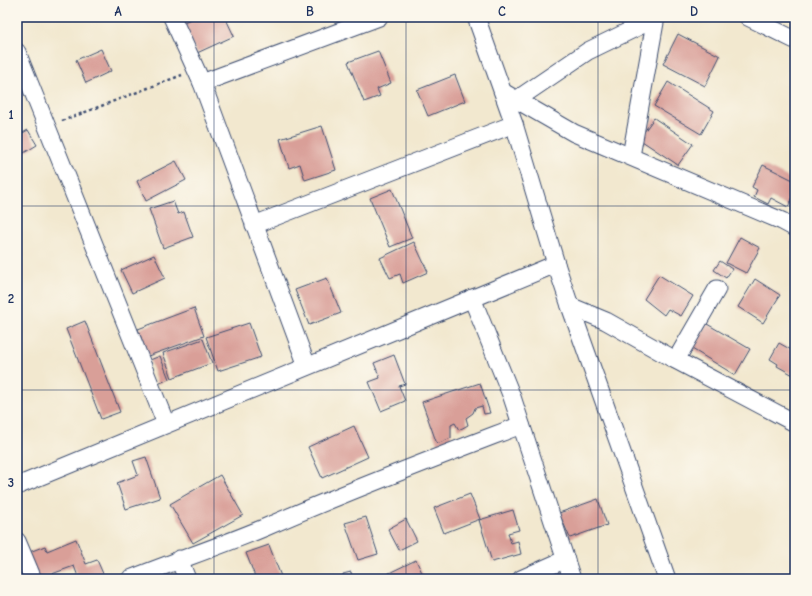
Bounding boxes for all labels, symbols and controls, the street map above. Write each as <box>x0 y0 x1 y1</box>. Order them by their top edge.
text: A <box>114 4 122 19</box>
text: B <box>306 4 314 19</box>
text: C <box>498 4 506 19</box>
text: D <box>690 4 698 19</box>
text: 1 <box>8 107 14 122</box>
text: 2 <box>8 291 14 306</box>
text: 3 <box>8 475 14 490</box>

